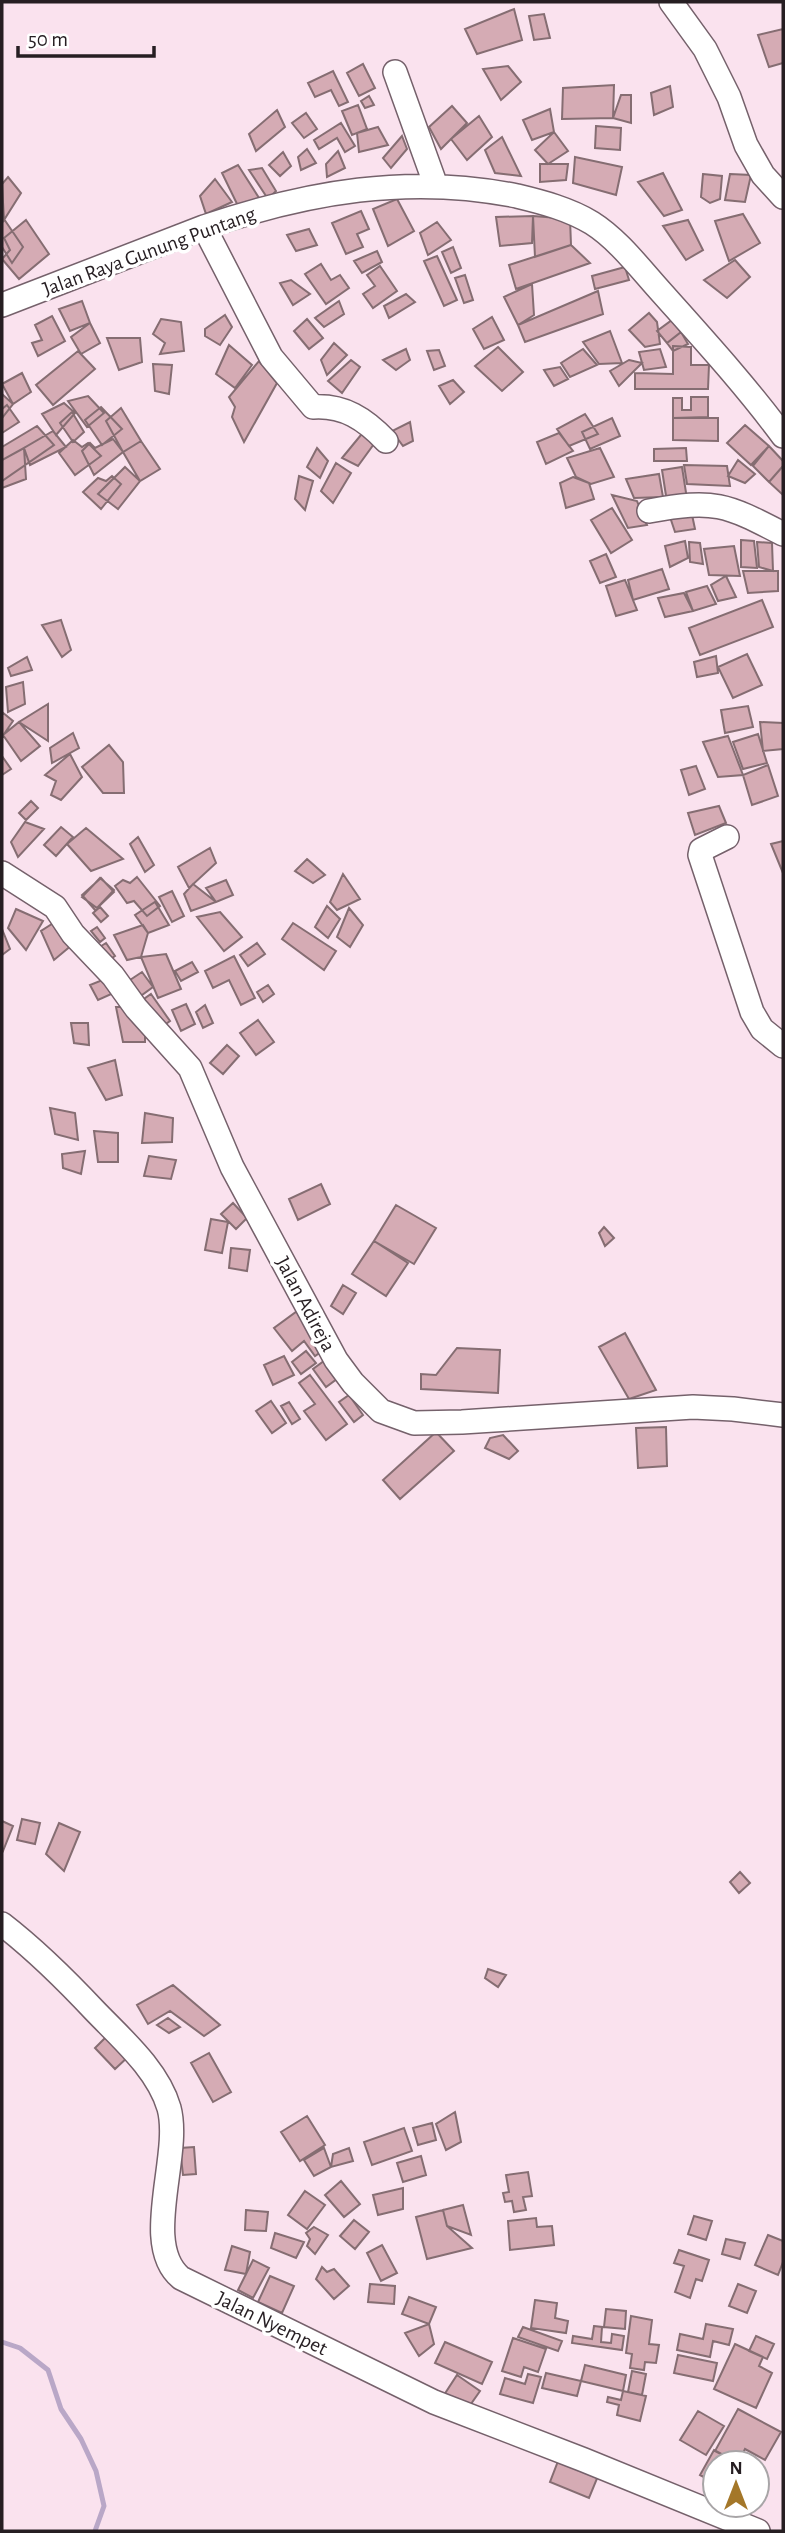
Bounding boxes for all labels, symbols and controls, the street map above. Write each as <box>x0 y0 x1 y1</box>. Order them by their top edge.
scale bar <box>18 14 154 58</box>
text: 50 m <box>28 29 68 50</box>
street label: Jalan Raya Gunung Puntang <box>40 203 259 300</box>
street label: Jalan Adireja <box>272 1253 339 1355</box>
street label: Jalan Nyempet <box>213 2288 331 2359</box>
north arrow <box>701 2449 771 2519</box>
text: N <box>729 2459 743 2478</box>

